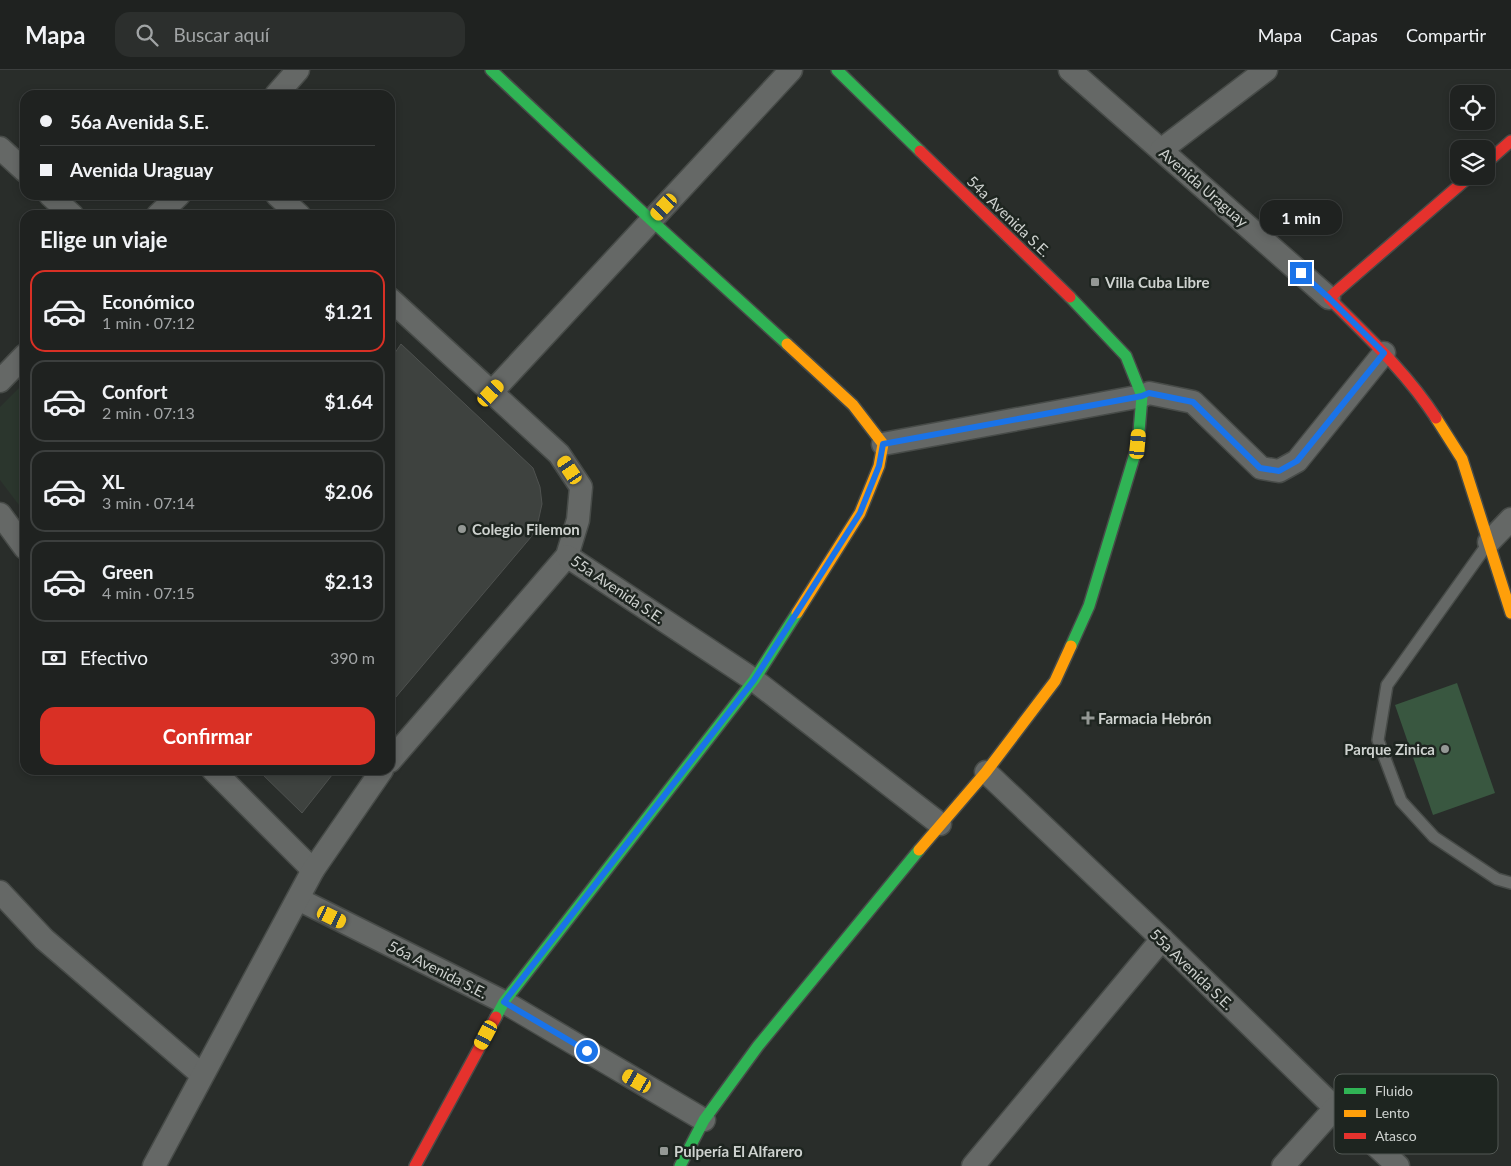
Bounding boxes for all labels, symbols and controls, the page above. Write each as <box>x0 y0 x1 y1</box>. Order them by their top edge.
search box <box>115 12 465 57</box>
text: Mapa <box>25 20 85 49</box>
icon: search <box>133 21 161 49</box>
text: Buscar aquí <box>173 23 269 46</box>
text: Mapa <box>1258 24 1302 46</box>
text: Capas <box>1330 24 1378 46</box>
text: Compartir <box>1406 24 1486 46</box>
map controls <box>1450 85 1495 185</box>
button: locate <box>1450 85 1495 130</box>
text: 56a Avenida S.E. <box>70 110 209 133</box>
button: layers <box>1450 140 1495 185</box>
street label: Avenida Uraguay <box>1156 144 1252 231</box>
text: Avenida Uraguay <box>70 158 213 181</box>
street label: 54a Avenida S.E. <box>964 172 1054 260</box>
car <box>648 191 679 223</box>
callout: 1 min <box>1260 200 1342 236</box>
text: 1 min <box>1281 208 1321 227</box>
text: Elige un viaje <box>40 226 168 253</box>
route end <box>1290 262 1312 284</box>
place label: Villa Cuba Libre <box>1104 273 1210 291</box>
marker: Villa Cuba Libre <box>1089 276 1101 288</box>
icon: car <box>42 289 87 334</box>
text: Económico <box>102 290 195 313</box>
text: $1.21 <box>324 300 373 323</box>
text: 1 min · 07:12 <box>102 313 195 332</box>
car <box>475 377 506 409</box>
icon: car <box>42 379 87 424</box>
text: Confort <box>102 380 167 403</box>
text: $1.64 <box>324 390 373 413</box>
text: 2 min · 07:13 <box>102 403 195 422</box>
car <box>1129 428 1146 460</box>
car <box>555 453 584 487</box>
icon: car <box>42 469 87 514</box>
text: XL <box>102 470 125 493</box>
text: $2.06 <box>324 480 373 503</box>
text: 3 min · 07:14 <box>102 493 195 512</box>
place label: Colegio Filemon <box>472 520 580 538</box>
marker: Colegio Filemon <box>456 523 468 535</box>
street label: 55a Avenida S.E. <box>568 551 668 627</box>
icon: car <box>42 559 87 604</box>
text: Green <box>102 560 153 583</box>
text: $2.13 <box>324 570 373 593</box>
text: 4 min · 07:15 <box>102 583 195 602</box>
icon: cash <box>40 644 68 672</box>
text: Efectivo <box>80 646 148 669</box>
text: 390 m <box>330 648 375 667</box>
button: Confirmar <box>40 707 375 765</box>
place label: Farmacia Hebrón <box>1098 709 1211 727</box>
marker: Farmacia Hebrón <box>1082 712 1094 724</box>
place label: Parque Zinica <box>1344 740 1435 758</box>
marker: Parque Zinica <box>1439 743 1451 755</box>
car <box>315 904 348 930</box>
street label: 55a Avenida S.E. <box>1147 925 1237 1013</box>
street label: 56a Avenida S.E. <box>385 936 491 1002</box>
car <box>472 1018 499 1052</box>
route start <box>576 1040 598 1062</box>
car <box>620 1067 653 1095</box>
legend <box>1334 1074 1498 1154</box>
text: Fluido <box>1375 1082 1413 1099</box>
text: Lento <box>1375 1104 1410 1121</box>
text: Atasco <box>1375 1127 1417 1144</box>
place label: Pulpería El Alfarero <box>674 1142 803 1160</box>
marker: Pulpería El Alfarero <box>658 1145 670 1157</box>

